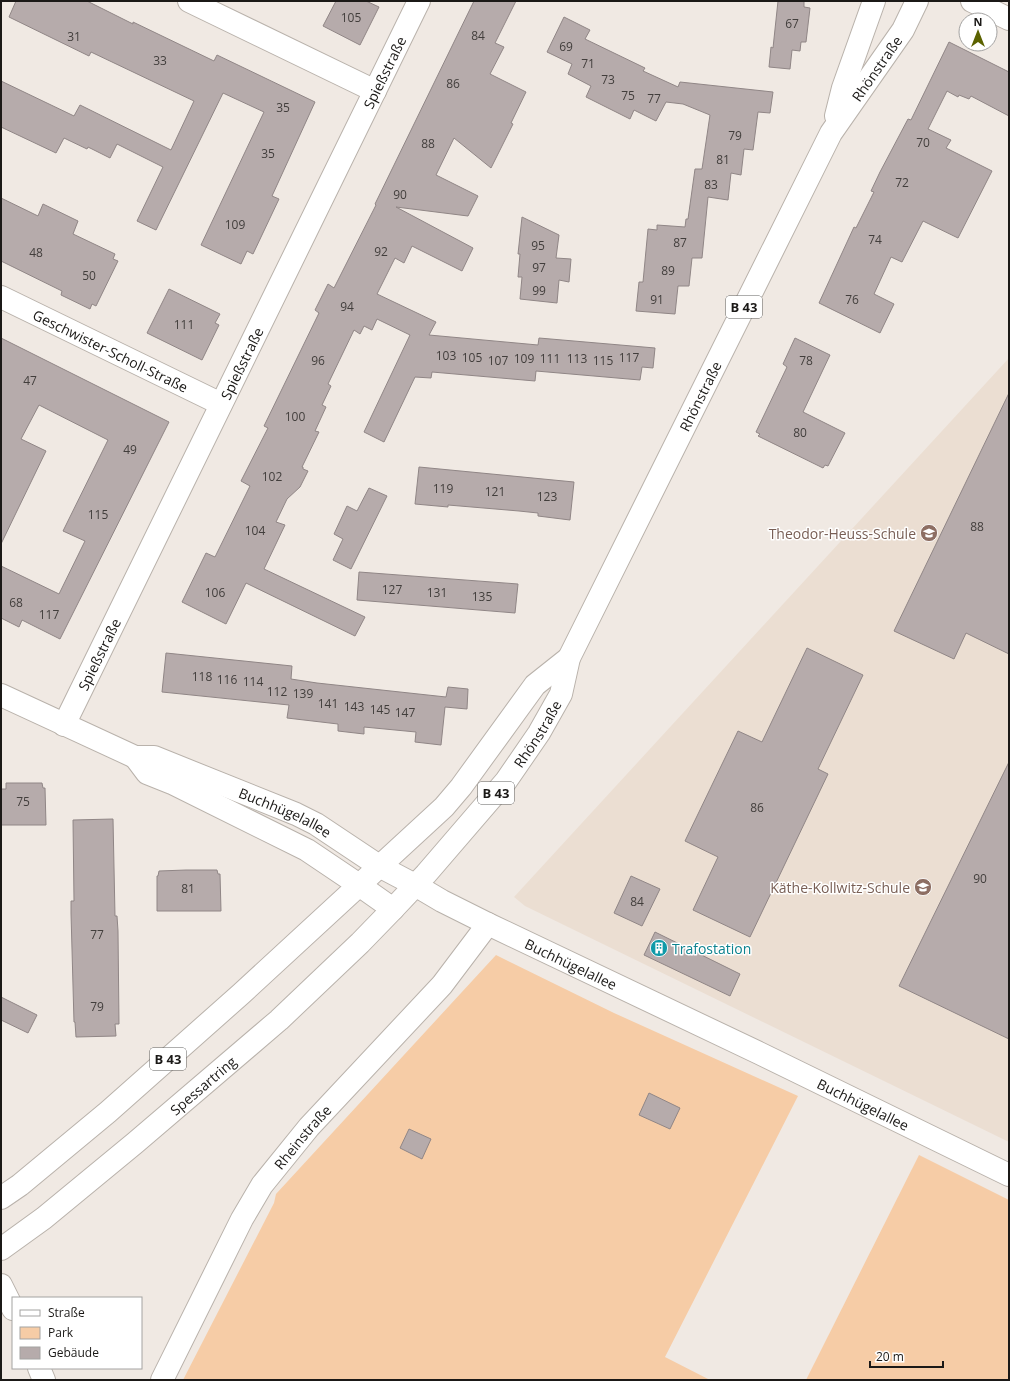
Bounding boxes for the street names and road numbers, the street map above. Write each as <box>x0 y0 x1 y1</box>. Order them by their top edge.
street label: Rhönstraße <box>847 31 906 105</box>
street label: Spießstraße <box>358 33 410 112</box>
road number: B 43 <box>726 296 762 318</box>
street label: Geschwister-Scholl-Straße <box>30 305 191 396</box>
street label: Spießstraße <box>216 324 267 402</box>
street label: Rhönstraße <box>674 358 725 434</box>
street label: Spießstraße <box>73 615 125 693</box>
street label: Rhönstraße <box>509 696 565 771</box>
road number: B 43 <box>478 782 514 804</box>
street label: Buchhügelallee <box>236 783 335 841</box>
street label: Buchhügelallee <box>522 934 620 994</box>
road number: B 43 <box>150 1048 186 1070</box>
street label: Spessartring <box>166 1051 240 1119</box>
street label: Buchhügelallee <box>814 1073 912 1134</box>
street label: Rheinstraße <box>269 1100 335 1173</box>

